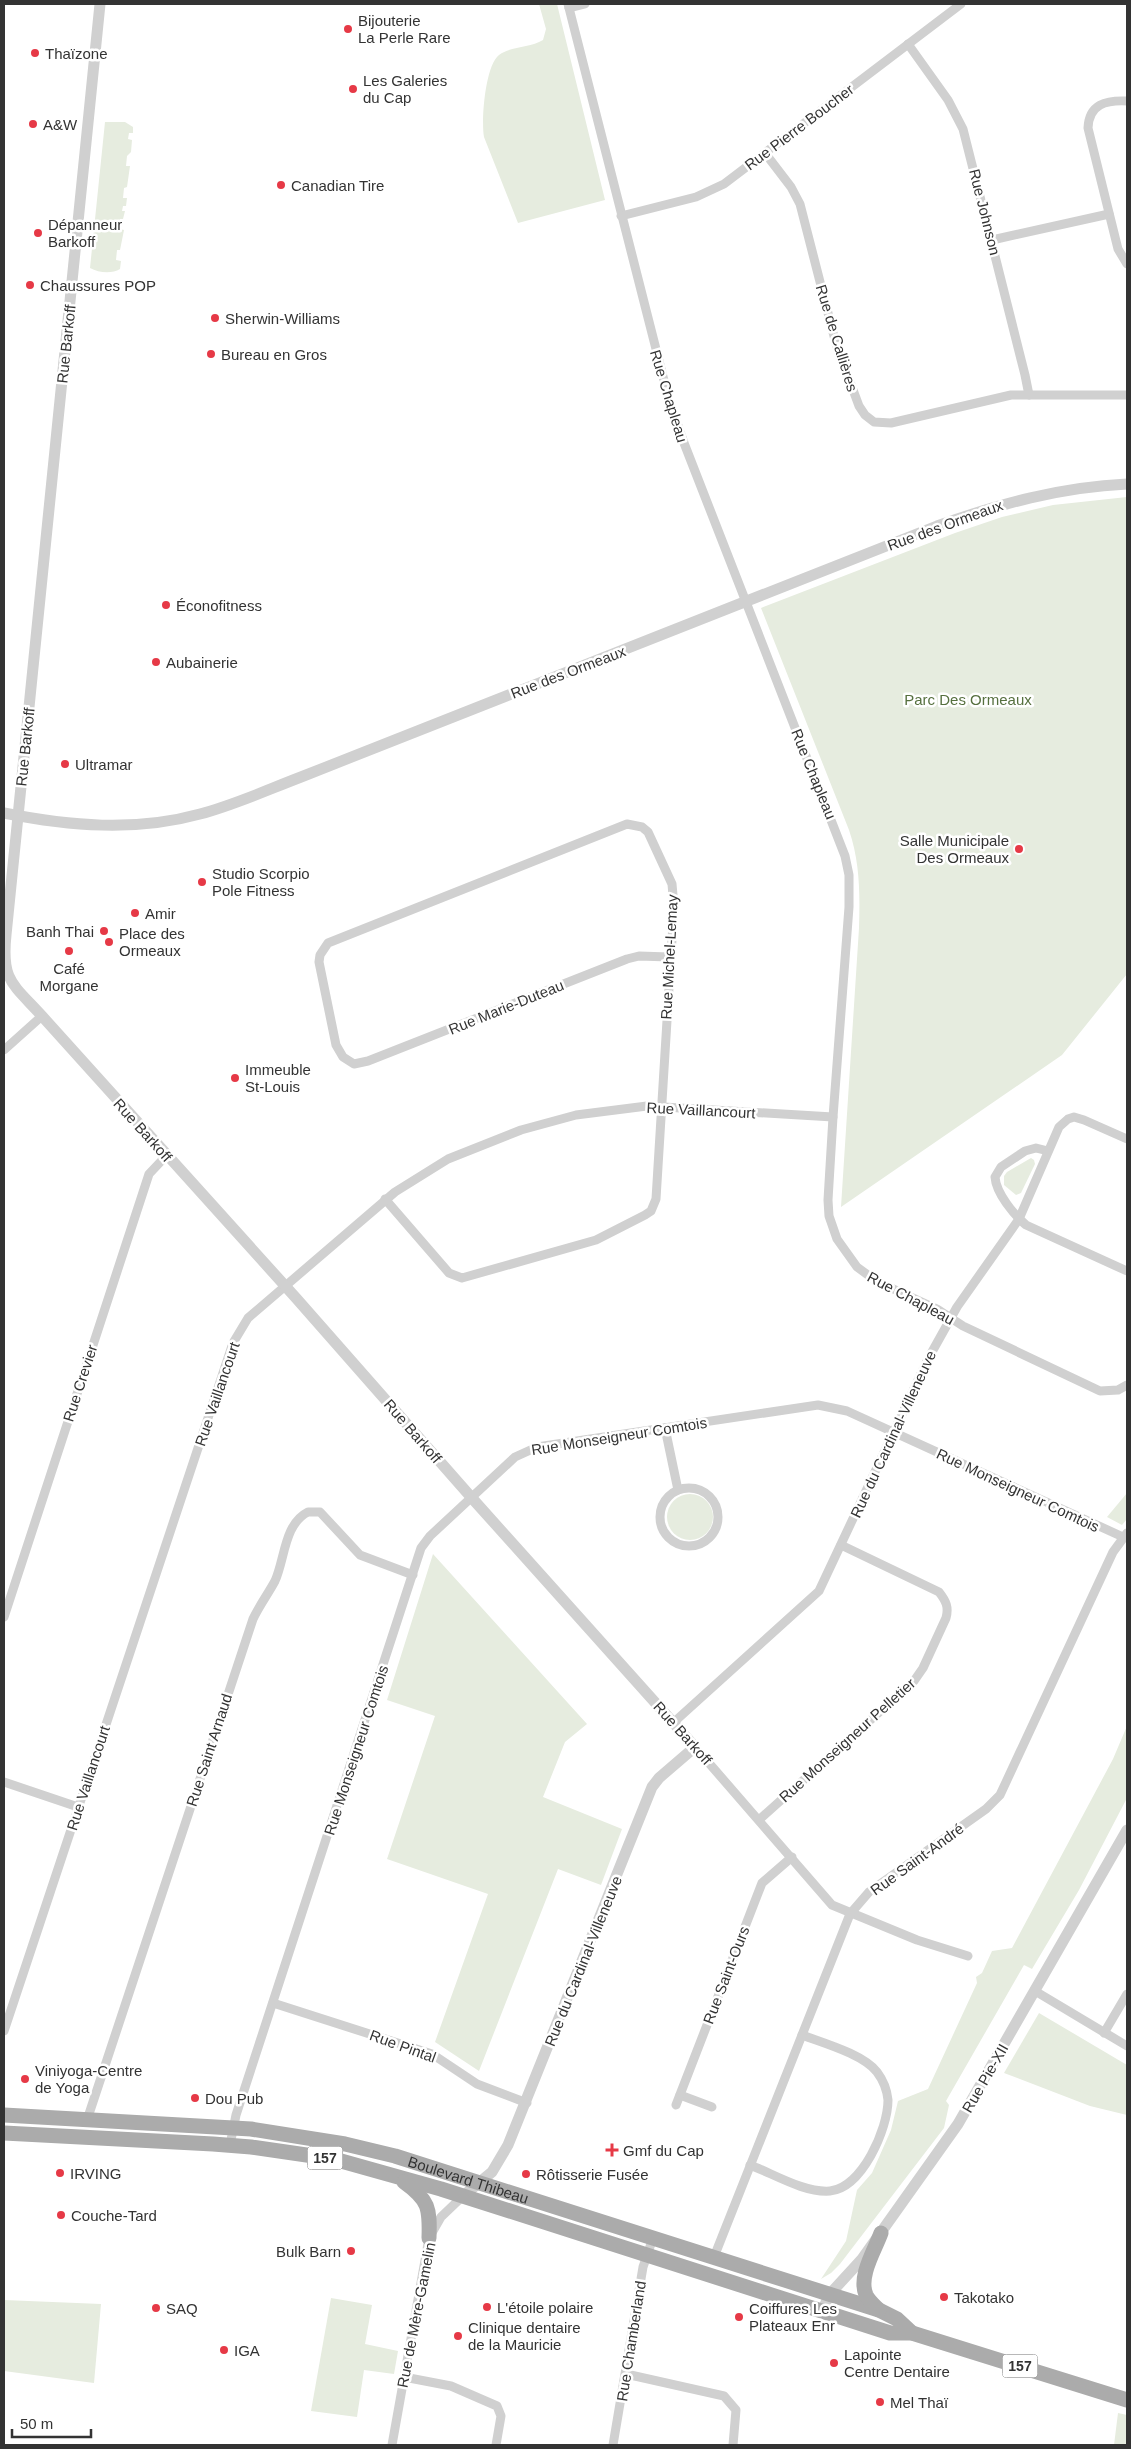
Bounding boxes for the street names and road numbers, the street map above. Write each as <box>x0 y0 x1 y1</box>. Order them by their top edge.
street label: Rue Pierre Boucher <box>741 81 857 173</box>
street label: Rue Johnson <box>966 167 1004 257</box>
street label: Rue de Callières <box>813 282 861 394</box>
street label: Rue Barkoff <box>53 303 79 384</box>
street label: Rue Chapleau <box>647 348 691 444</box>
street label: Rue des Ormeaux <box>885 496 1006 554</box>
street label: Rue des Ormeaux <box>508 642 628 702</box>
street label: Rue Barkoff <box>12 706 38 787</box>
street label: Rue Chapleau <box>788 726 840 822</box>
street label: Rue Michel-Lemay <box>657 894 681 1020</box>
street label: Rue Marie-Duteau <box>446 976 566 1038</box>
street label: Rue Barkoff <box>110 1095 176 1166</box>
street label: Rue Vaillancourt <box>646 1099 757 1121</box>
street label: Rue Chapleau <box>865 1268 957 1328</box>
street label: Rue Vaillancourt <box>191 1339 243 1448</box>
street label: Rue Crevier <box>60 1342 100 1424</box>
street label: Rue du Cardinal-Villeneuve <box>847 1348 939 1520</box>
street label: Rue Barkoff <box>381 1396 446 1467</box>
street label: Rue Monseigneur Comtois <box>530 1414 708 1458</box>
street label: Rue Monseigneur Comtois <box>934 1445 1102 1535</box>
street label: Rue Monseigneur Comtois <box>320 1663 392 1837</box>
street label: Rue Monseigneur Pelletier <box>776 1675 918 1805</box>
street label: Rue Saint Arnaud <box>183 1691 235 1809</box>
street label: Rue Barkoff <box>650 1698 716 1769</box>
street label: Rue Vaillancourt <box>63 1723 113 1832</box>
street label: Rue Saint-André <box>867 1820 967 1898</box>
street label: Rue du Cardinal-Villeneuve <box>541 1873 625 2049</box>
street label: Rue Saint-Ours <box>700 1924 752 2026</box>
street label: Rue Pintal <box>368 2026 438 2066</box>
street label: Rue Pie-XII <box>958 2041 1012 2115</box>
road number: 157 <box>308 2146 342 2170</box>
street label: Boulevard Thibeau <box>406 2152 531 2207</box>
street label: Rue de Mère-Gamelin <box>394 2241 438 2389</box>
street label: Rue Chamberland <box>613 2280 649 2402</box>
road number: 157 <box>1002 2354 1038 2378</box>

